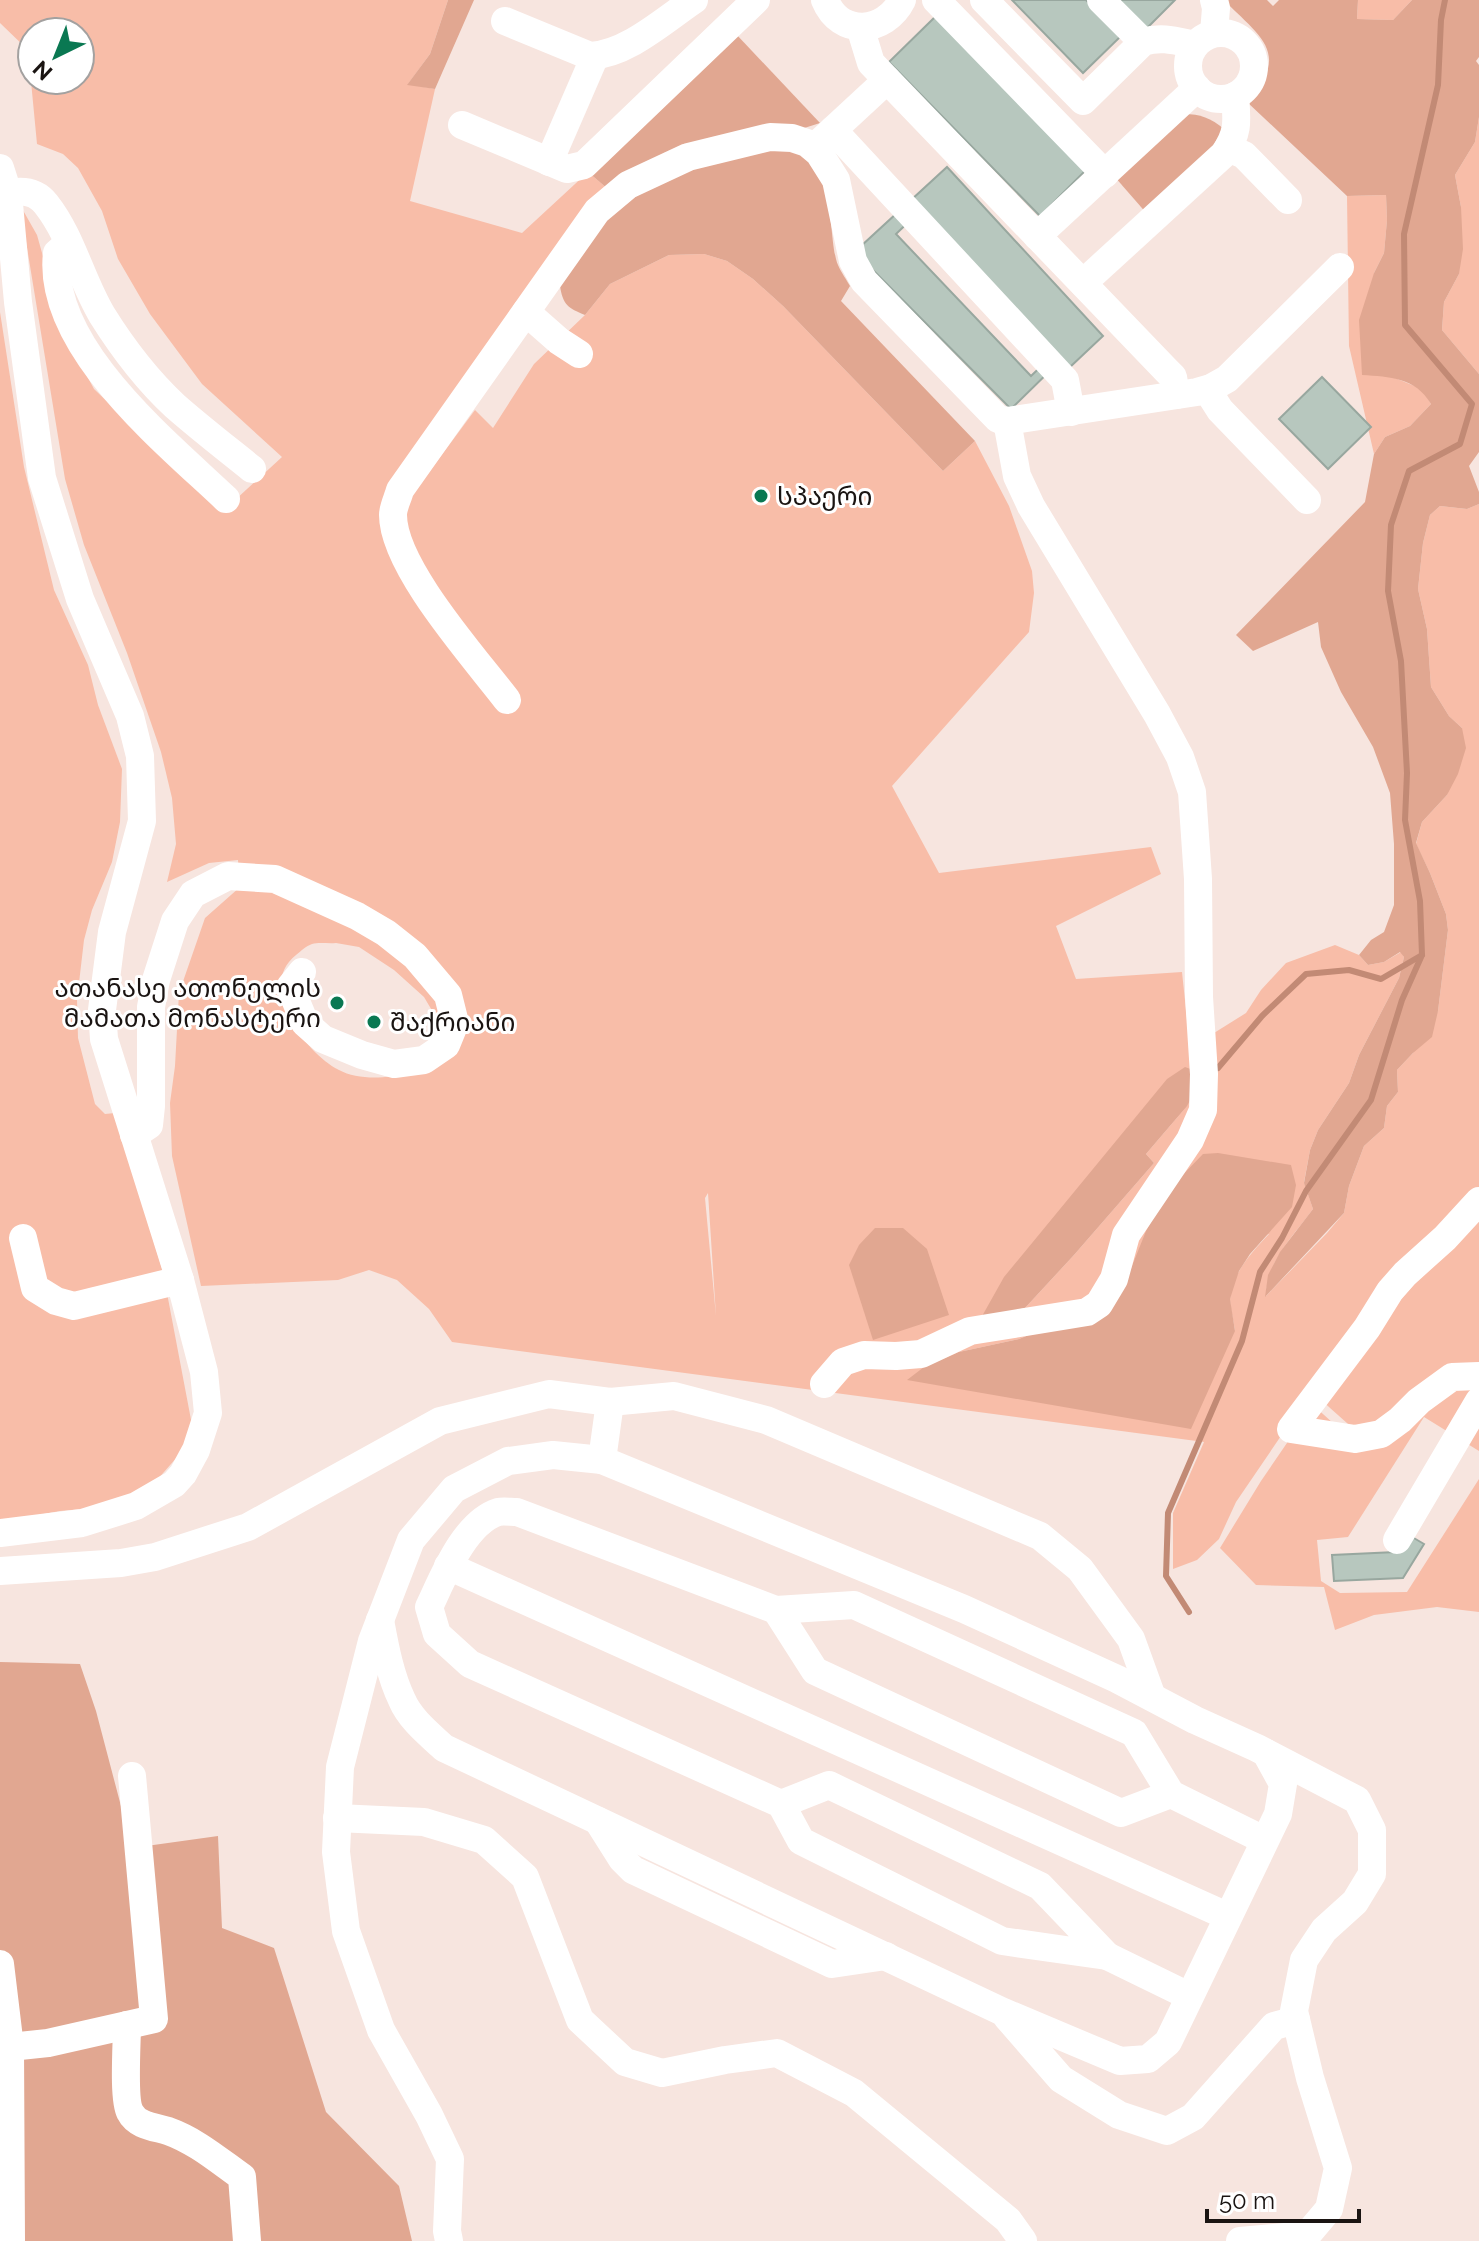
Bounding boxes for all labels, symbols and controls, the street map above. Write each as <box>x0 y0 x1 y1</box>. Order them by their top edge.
north arrow <box>16 16 96 96</box>
text: N <box>27 55 57 86</box>
place label: სპაერი <box>777 481 873 511</box>
marker: სპაერი <box>752 487 770 505</box>
place label: ათანასე ათონელის მამათა მონასტერი <box>55 973 321 1033</box>
marker: ათანასე ათონელის მამათა მონასტერი <box>328 994 346 1012</box>
place label: შაქრიანი <box>390 1007 515 1037</box>
marker: შაქრიანი <box>365 1013 383 1031</box>
scale bar <box>1207 2173 1359 2223</box>
text: 50 m <box>1219 2186 1275 2215</box>

